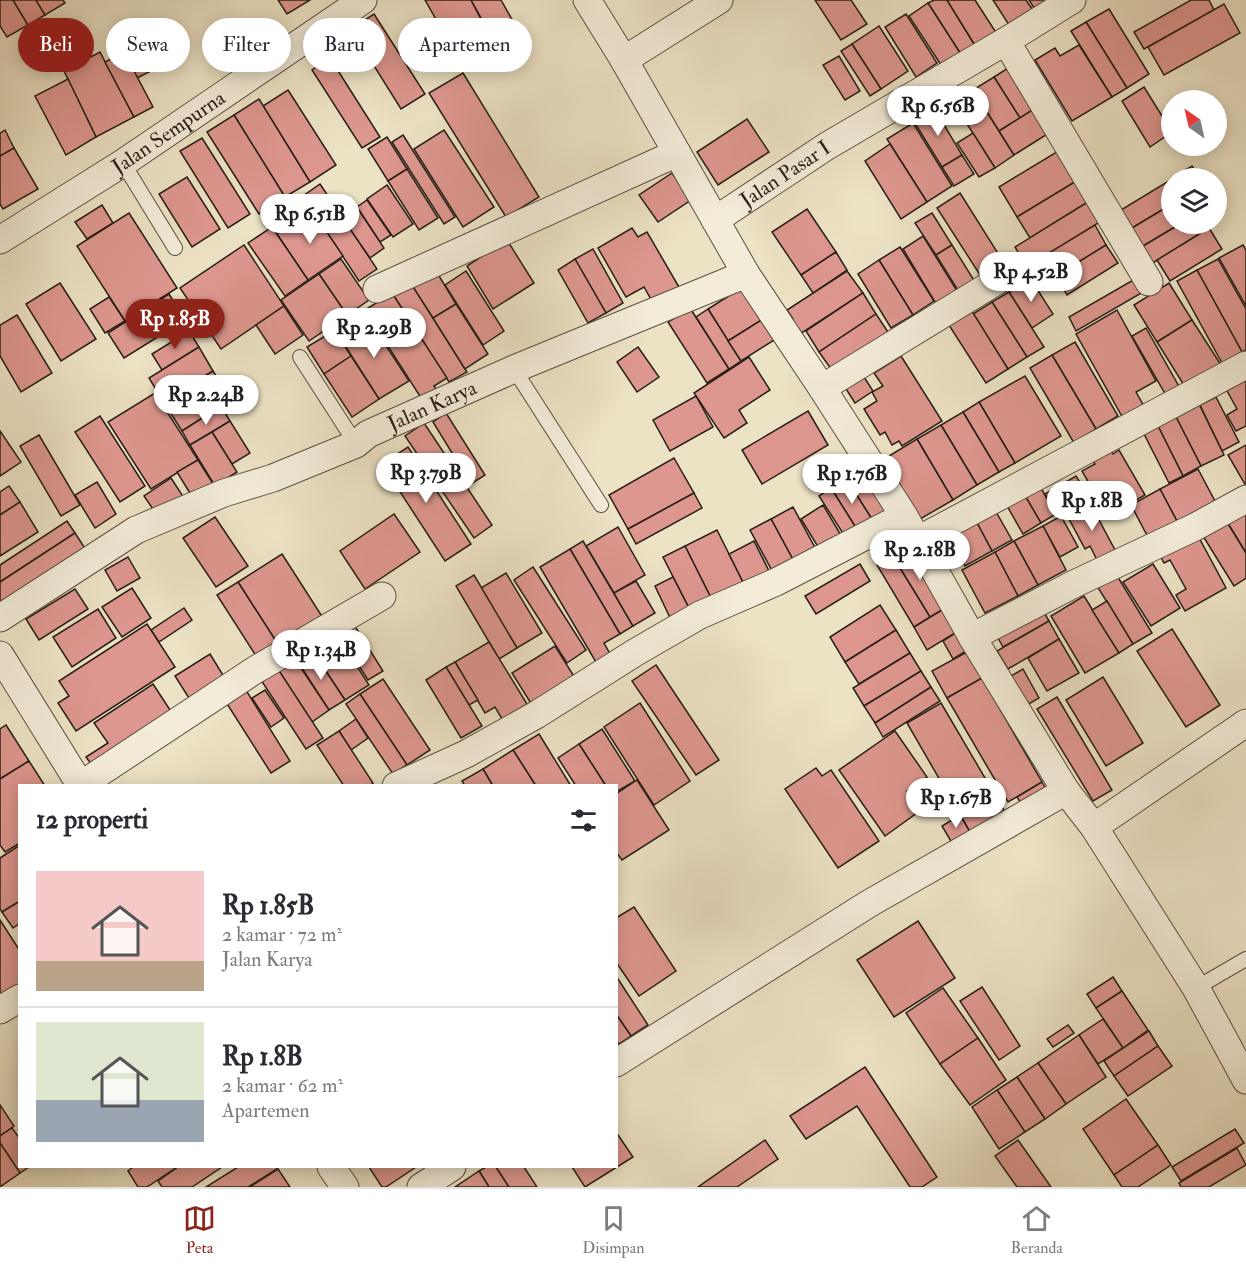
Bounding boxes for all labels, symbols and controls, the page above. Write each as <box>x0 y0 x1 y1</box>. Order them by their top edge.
chip: Beli <box>18 18 94 72</box>
chip: Sewa <box>106 18 190 72</box>
chip: Filter <box>202 18 291 72</box>
chip: Baru <box>303 18 386 72</box>
chip: Apartemen <box>398 18 532 72</box>
street label: Jalan Sempurna <box>106 84 231 181</box>
pin: Rp 6.56B <box>876 86 1000 137</box>
north arrow <box>1161 90 1227 156</box>
map controls <box>1161 90 1227 234</box>
text: Rp 6.56B <box>901 93 975 118</box>
street label: Jalan Pasar I <box>734 134 835 214</box>
button: layers <box>1161 168 1227 234</box>
pin: Rp 6.51B <box>248 194 372 245</box>
text: Rp 6.51B <box>274 201 346 226</box>
pin: Rp 4.52B <box>969 252 1093 303</box>
text: Rp 4.52B <box>993 259 1069 284</box>
pin: Rp 1.85B <box>113 299 237 350</box>
text: Rp 1.85B <box>140 306 210 331</box>
pin: Rp 2.29B <box>312 308 436 359</box>
text: Rp 2.29B <box>336 315 412 340</box>
street label: Jalan Karya <box>382 374 481 438</box>
pin: Rp 2.24B <box>144 375 268 426</box>
text: Rp 2.24B <box>168 382 244 407</box>
pin: Rp 3.79B <box>364 453 488 504</box>
pin: Rp 1.76B <box>790 454 914 505</box>
text: Rp 3.79B <box>390 460 462 485</box>
text: Rp 1.76B <box>816 461 888 486</box>
pin: Rp 1.8B <box>1037 481 1147 532</box>
text: Rp 1.8B <box>1061 488 1123 513</box>
pin: Rp 2.18B <box>858 530 982 581</box>
text: Rp 2.18B <box>884 537 956 562</box>
pin: Rp 1.34B <box>259 630 383 681</box>
text: Rp 1.34B <box>285 637 357 662</box>
pin: Rp 1.67B <box>894 778 1018 829</box>
text: Rp 1.67B <box>920 785 992 810</box>
text: 12 properti <box>36 804 148 836</box>
icon: filters <box>567 804 600 837</box>
text: Rp 1.85B <box>222 890 314 922</box>
icon: home <box>84 895 156 967</box>
text: 2 kamar · 72 m² <box>222 922 342 947</box>
text: Jalan Karya <box>222 947 312 972</box>
text: Rp 1.8B <box>222 1041 303 1073</box>
icon: home <box>84 1046 156 1118</box>
text: 2 kamar · 62 m² <box>222 1073 343 1098</box>
text: Apartemen <box>222 1098 309 1123</box>
tab: Peta <box>183 1202 216 1258</box>
tab: Disimpan <box>582 1202 644 1258</box>
tab: Beranda <box>1011 1202 1063 1258</box>

